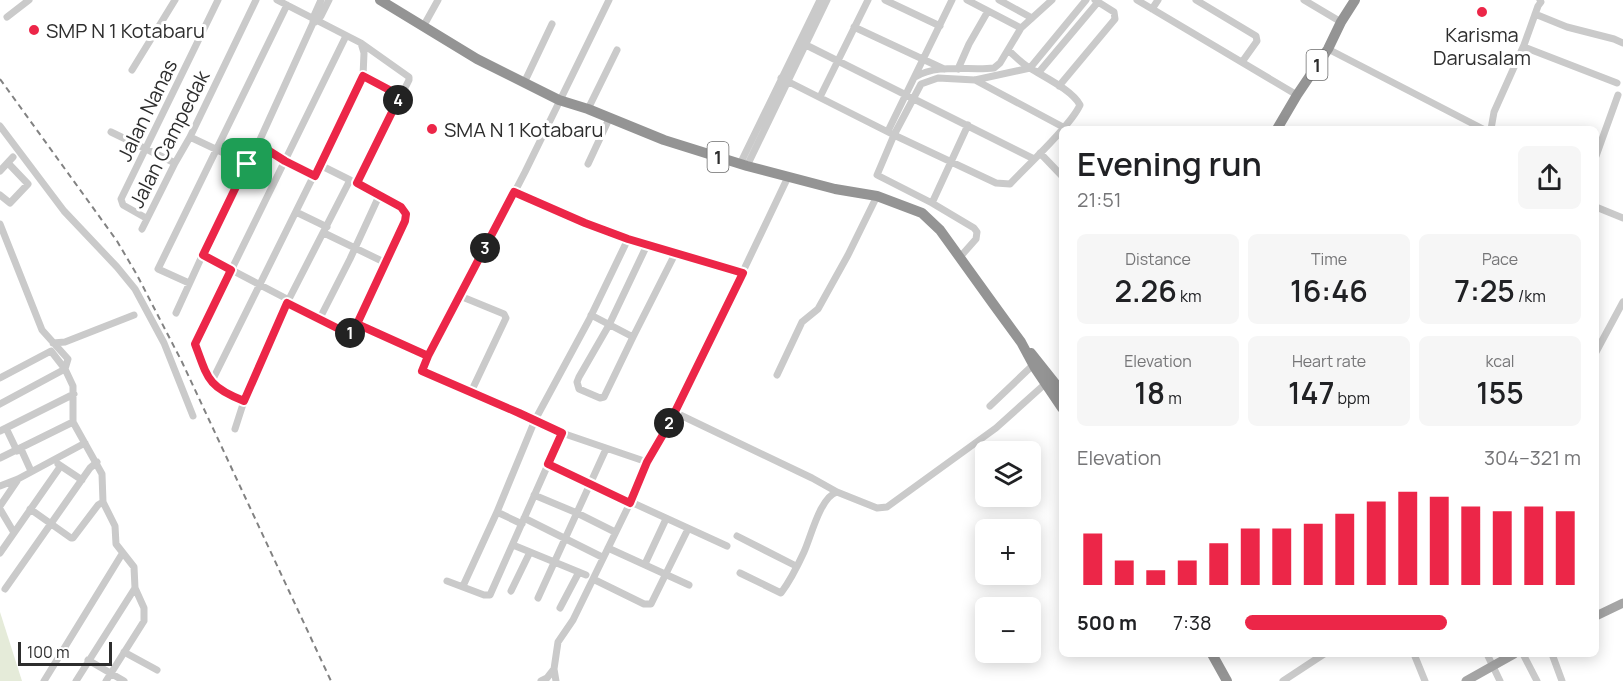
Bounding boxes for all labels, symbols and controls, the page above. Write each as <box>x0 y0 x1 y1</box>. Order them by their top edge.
marker: Karisma Darusalam <box>1475 5 1489 19</box>
place label: SMP N 1 Kotabaru <box>46 17 205 44</box>
place label: Karisma Darusalam <box>1433 21 1531 71</box>
marker: SMP N 1 Kotabaru <box>27 23 41 37</box>
road number: 1 <box>1306 50 1328 80</box>
street label: Jalan Nanas <box>111 54 183 166</box>
street label: Jalan Campedak <box>123 65 216 212</box>
pin: 4 <box>383 85 413 115</box>
text: 4 <box>393 89 403 111</box>
place label: SMA N 1 Kotabaru <box>444 116 603 143</box>
marker: SMA N 1 Kotabaru <box>425 122 439 136</box>
pin <box>221 138 272 189</box>
text: Evening run <box>1077 141 1262 186</box>
road number: 1 <box>708 142 728 172</box>
button: share <box>1518 146 1581 209</box>
icon: arrive <box>230 147 263 180</box>
text: 21:51 <box>1077 186 1122 213</box>
pin: 3 <box>470 233 500 263</box>
text: 3 <box>480 237 490 259</box>
text: Distance <box>1125 248 1191 270</box>
text: Time <box>1311 248 1347 270</box>
text: Pace <box>1482 248 1518 270</box>
text: 2.26 <box>1114 270 1177 311</box>
text: 16:46 <box>1290 270 1368 311</box>
text: 7:25 <box>1454 270 1515 311</box>
text: km <box>1177 285 1202 307</box>
text: /km <box>1515 285 1546 307</box>
pin: 1 <box>335 318 365 348</box>
text: 1 <box>346 322 354 344</box>
text: Elevation <box>1124 350 1192 372</box>
text: Heart rate <box>1292 350 1366 372</box>
text: kcal <box>1485 350 1515 372</box>
text: 18 <box>1134 372 1165 413</box>
text: 147 <box>1288 372 1334 413</box>
text: 155 <box>1476 372 1524 413</box>
text: m <box>1165 387 1182 409</box>
text: bpm <box>1334 387 1370 409</box>
pin: 2 <box>654 408 684 438</box>
text: 2 <box>664 412 674 434</box>
map controls <box>975 441 1041 663</box>
button: layers <box>975 441 1041 507</box>
text: Elevation <box>1077 444 1161 471</box>
text: 304–321 m <box>1484 444 1581 471</box>
button: + <box>975 519 1041 585</box>
button: − <box>975 597 1041 663</box>
text: 500 m <box>1077 609 1137 636</box>
text: 7:38 <box>1173 609 1212 636</box>
scale bar <box>18 639 112 666</box>
text: 100 m <box>27 641 70 663</box>

